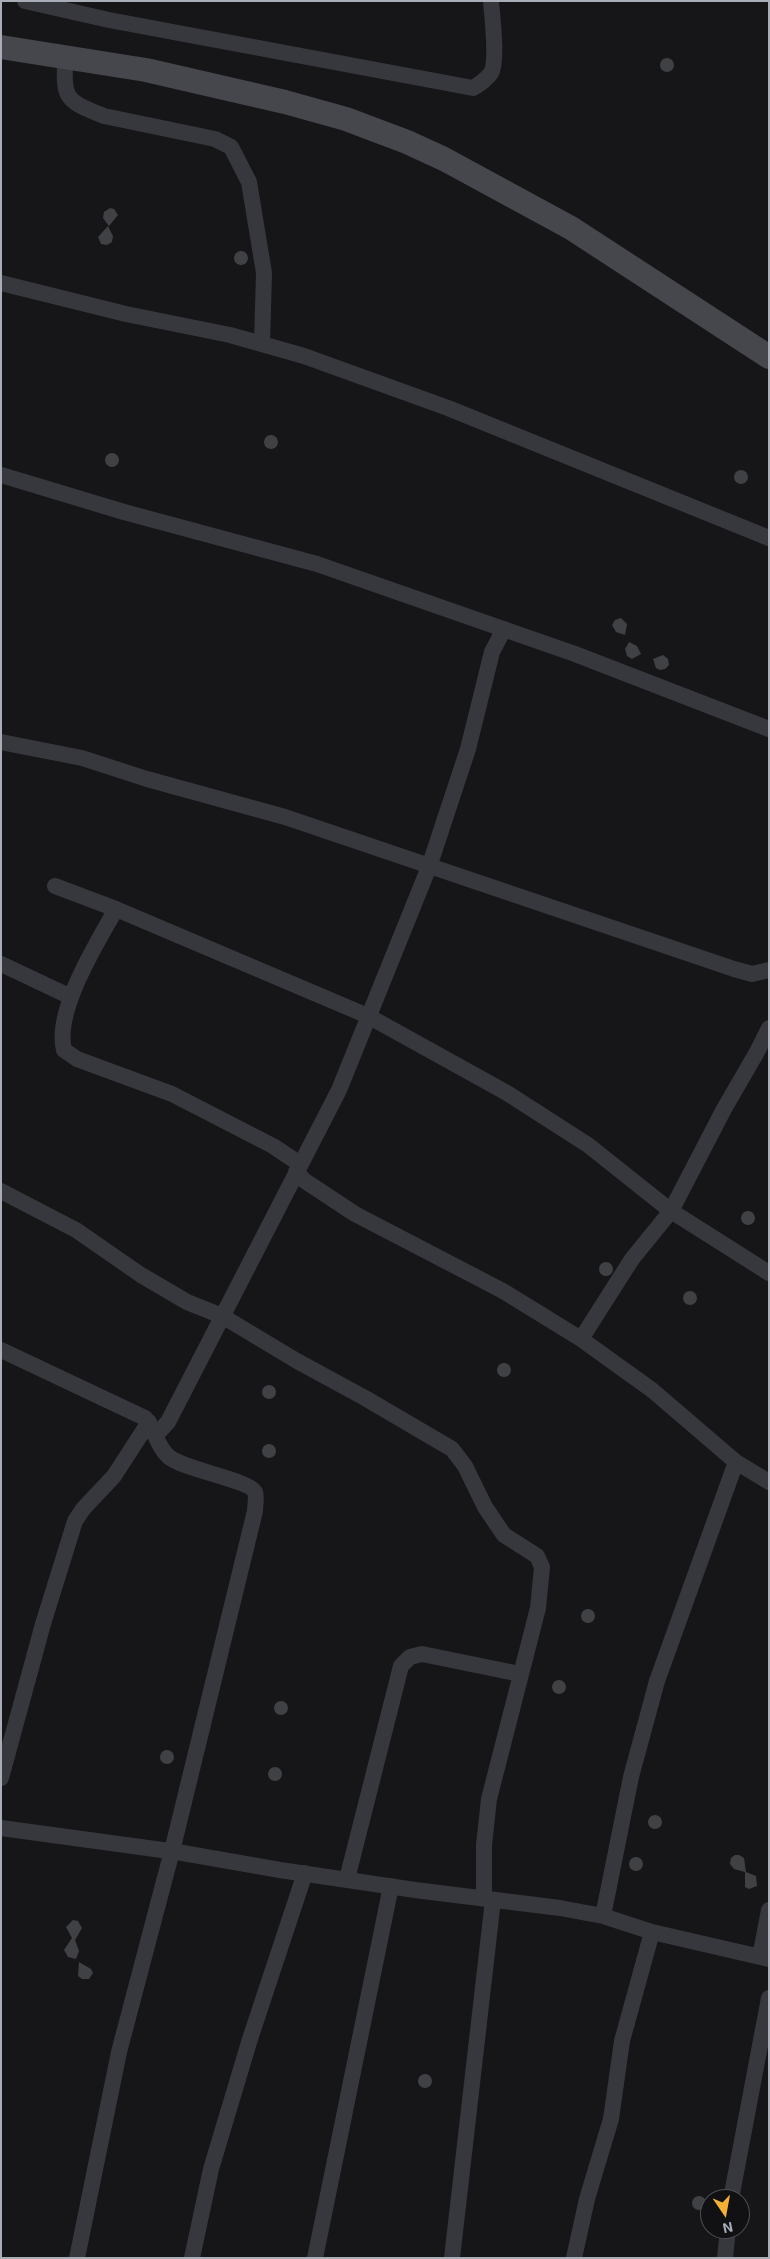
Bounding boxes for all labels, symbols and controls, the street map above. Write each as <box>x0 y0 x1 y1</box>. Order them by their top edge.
north arrow <box>700 2189 750 2239</box>
text: N <box>721 2219 735 2238</box>

